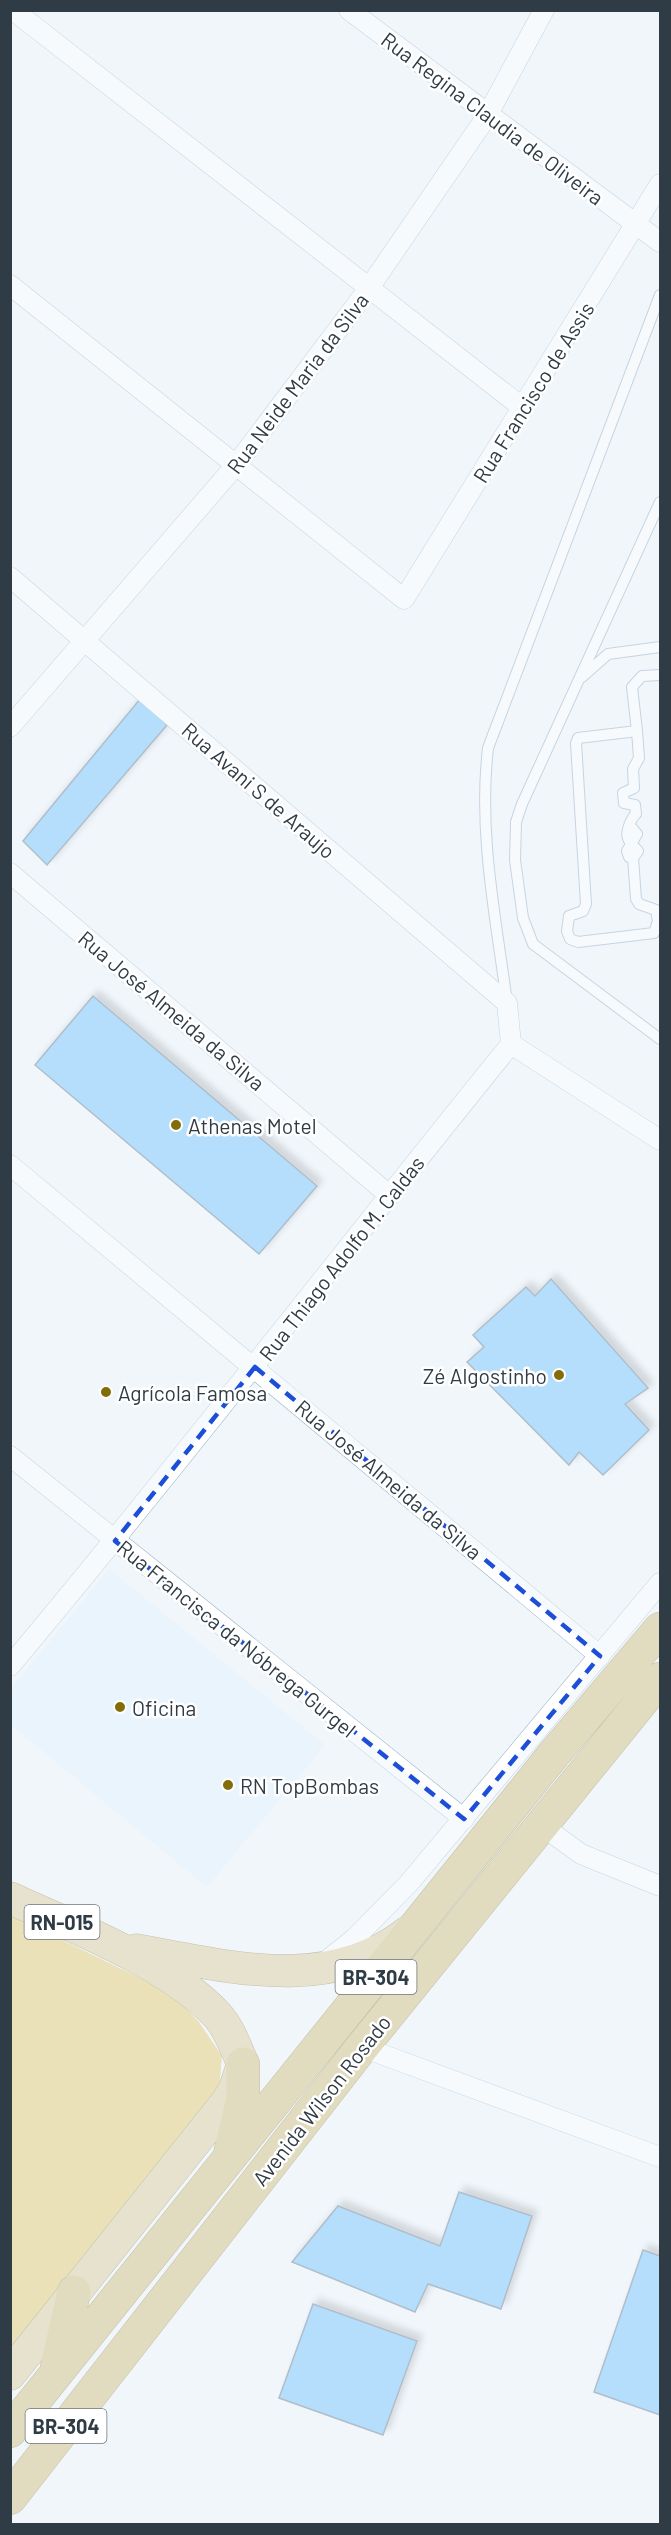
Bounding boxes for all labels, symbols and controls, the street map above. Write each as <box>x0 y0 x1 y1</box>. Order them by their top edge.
street label: Rua Regina Claudia de Oliveira <box>377 26 609 210</box>
street label: Rua Neide Maria da Silva <box>221 288 373 478</box>
street label: Rua Francisco de Assis <box>467 297 599 487</box>
street label: Rua Avani S de Araujo <box>177 717 341 863</box>
street label: Rua José Almeida da Silva <box>74 925 270 1095</box>
place label: Athenas Motel <box>188 1113 317 1138</box>
marker: Athenas Motel <box>169 1118 183 1132</box>
street label: Rua Thiago Adolfo M. Caldas <box>253 1151 429 1365</box>
place label: Zé Algostinho <box>423 1363 547 1388</box>
marker: Zé Algostinho <box>552 1368 566 1382</box>
place label: Agrícola Famosa <box>118 1380 267 1405</box>
marker: Agrícola Famosa <box>99 1385 113 1399</box>
street label: Rua José Almeida da Silva <box>291 1394 487 1564</box>
street label: Rua Francisca da Nóbrega Gurgel <box>113 1534 361 1742</box>
place label: Oficina <box>132 1695 196 1720</box>
marker: Oficina <box>113 1700 127 1714</box>
place label: RN TopBombas <box>240 1773 379 1798</box>
marker: RN TopBombas <box>221 1778 235 1792</box>
road number: RN-015 <box>25 1905 100 1939</box>
road number: BR-304 <box>336 1960 416 1994</box>
street label: Avenida Wilson Rosado <box>247 2010 395 2190</box>
road number: BR-304 <box>26 2409 106 2443</box>

